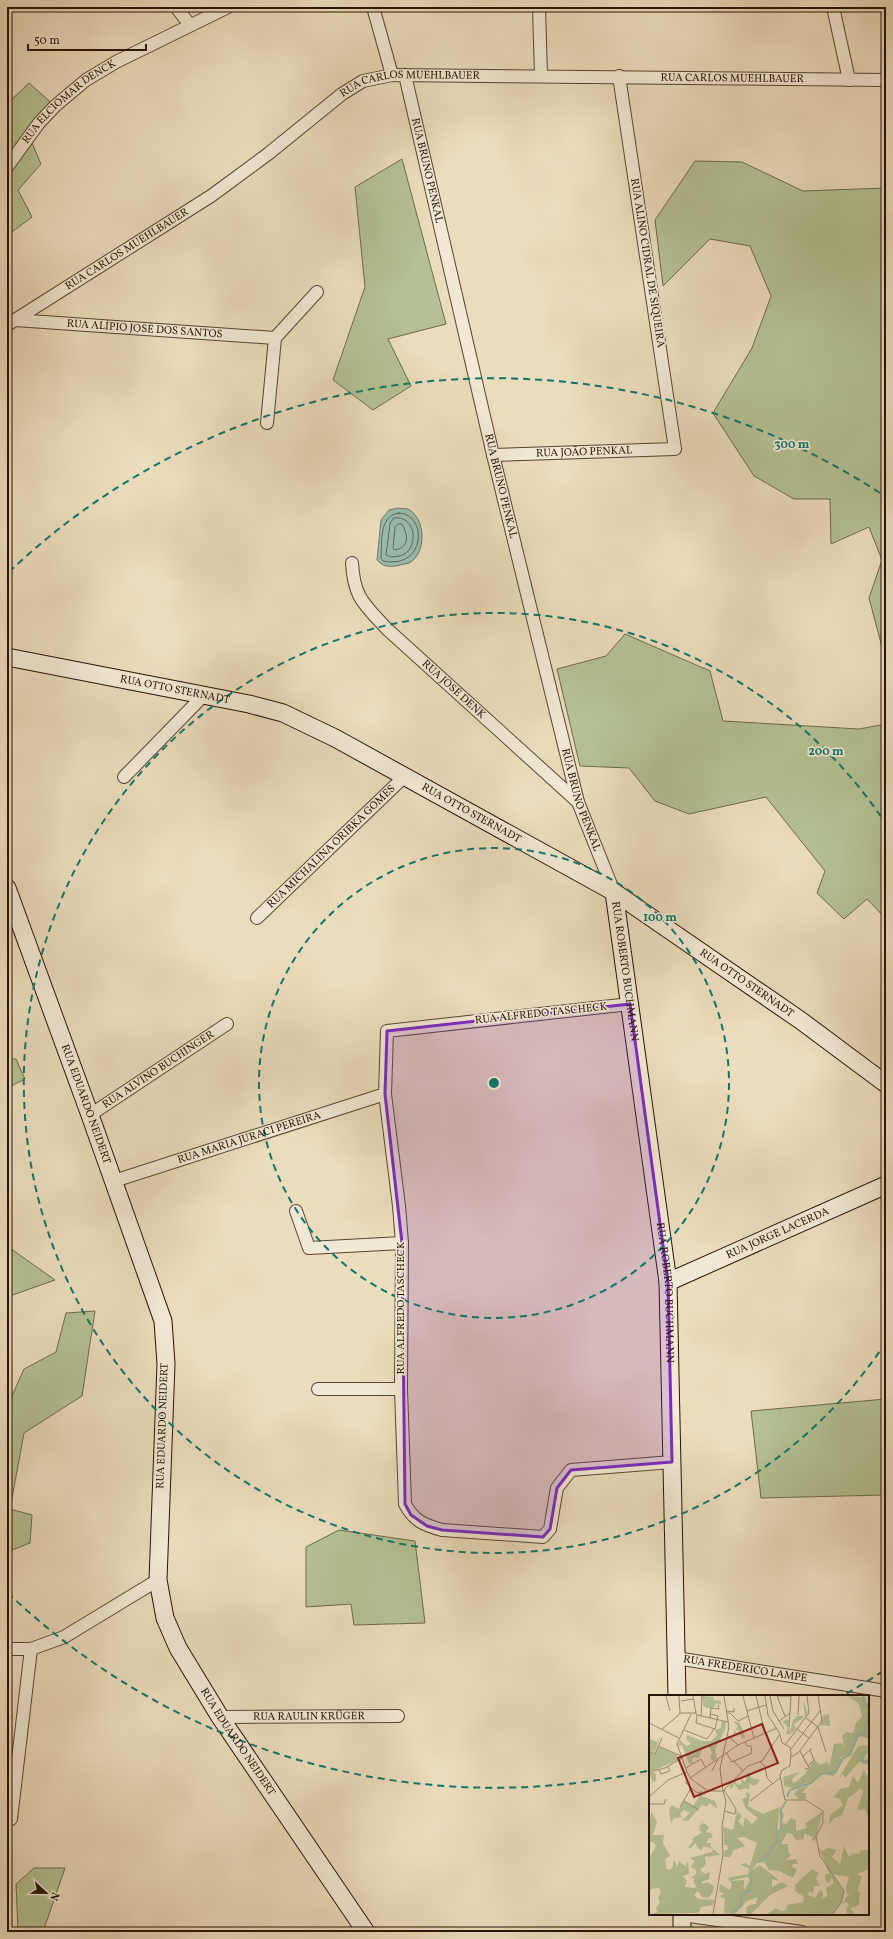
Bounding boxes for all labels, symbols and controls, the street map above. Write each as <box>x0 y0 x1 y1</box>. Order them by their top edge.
scale bar <box>28 26 146 52</box>
text: 50 m <box>34 33 60 49</box>
street label: RUA ELCIOMAR DENCK <box>19 56 119 147</box>
street label: RUA CARLOS MUEHLBAUER <box>337 67 481 101</box>
street label: RUA CARLOS MUEHLBAUER <box>660 70 805 87</box>
street label: RUA BRUNO PENKAL <box>408 117 447 224</box>
street label: RUA ALINO CIDRAL DE SIQUEIRA <box>626 177 668 349</box>
street label: RUA CARLOS MUEHLBAUER <box>62 204 192 294</box>
street label: RUA ALÍPIO JOSÉ DOS SANTOS <box>66 316 223 342</box>
street label: RUA BRUNO PENKAL <box>481 432 521 540</box>
text: 300 m <box>775 437 810 453</box>
street label: RUA JOÃO PENKAL <box>536 443 632 461</box>
street label: RUA JOSÉ DENK <box>418 656 489 723</box>
street label: RUA OTTO STERNADT <box>119 672 232 708</box>
text: 200 m <box>808 744 844 760</box>
street label: RUA BRUNO PENKAL <box>558 747 604 853</box>
street label: RUA OTTO STERNADT <box>419 780 524 847</box>
street label: RUA MICHALINA ORIBKA GOMES <box>264 782 399 912</box>
street label: RUA ROBERTO BUCHMANN <box>608 900 642 1042</box>
text: 100 m <box>643 910 677 926</box>
street label: RUA OTTO STERNADT <box>696 945 797 1021</box>
street label: RUA ALFREDO TASCHECK <box>474 1000 608 1028</box>
street label: RUA ALVINO BUCHINGER <box>99 1027 218 1112</box>
street label: RUA EDUARDO NEIDERT <box>57 1042 114 1167</box>
centre of rings <box>487 1076 501 1090</box>
street label: RUA MARIA JURACI PEREIRA <box>176 1108 323 1168</box>
street label: RUA JORGE LACERDA <box>724 1204 832 1263</box>
street label: RUA ROBERTO BUCHMANN <box>652 1221 677 1363</box>
street label: RUA ALFREDO TASCHECK <box>394 1241 409 1374</box>
street label: RUA EDUARDO NEIDERT <box>153 1362 173 1489</box>
street label: RUA FREDERICO LAMPE <box>682 1652 809 1686</box>
street label: RUA EDUARDO NEIDERT <box>197 1685 279 1799</box>
inset map <box>649 1695 869 1915</box>
street label: RUA RAULIN KRÜGER <box>253 1709 365 1724</box>
north arrow <box>26 1873 66 1913</box>
text: N <box>45 1890 62 1903</box>

